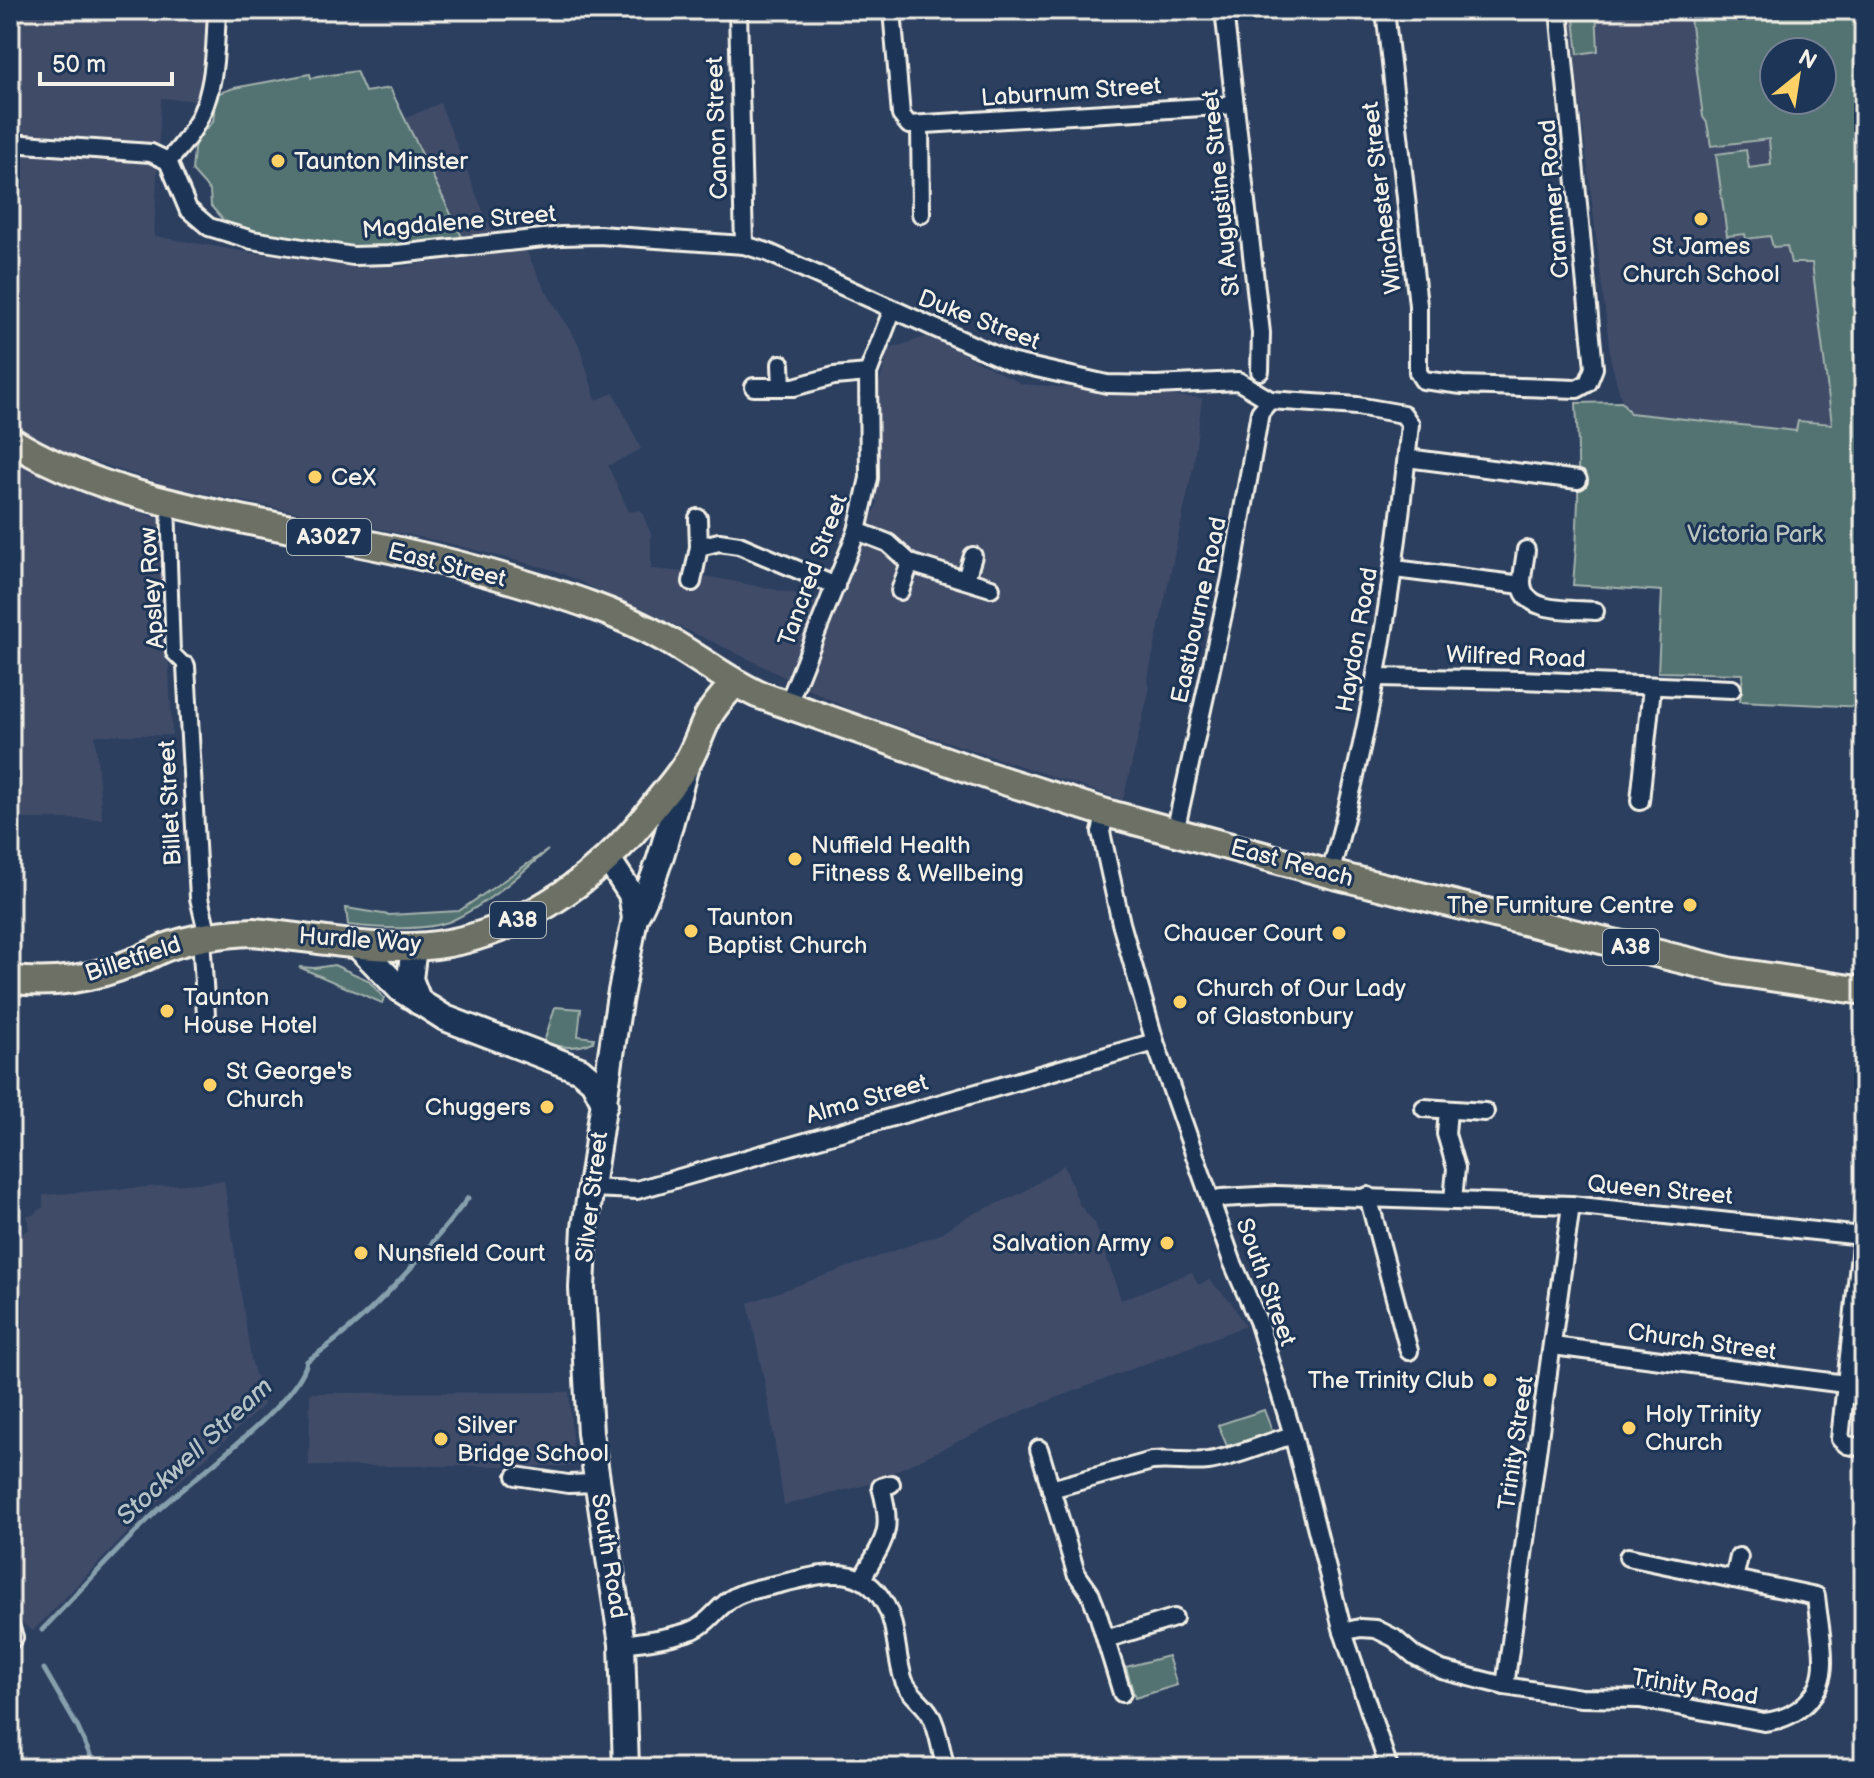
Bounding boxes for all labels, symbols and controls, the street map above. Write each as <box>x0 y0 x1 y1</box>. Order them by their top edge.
scale bar <box>40 36 172 86</box>
north arrow <box>1758 36 1838 116</box>
text: N <box>1793 44 1821 76</box>
text: 50 m <box>52 50 106 79</box>
street label: Canon Street <box>700 55 734 200</box>
street label: Laburnum Street <box>980 71 1163 113</box>
street label: St Augustine Street <box>1196 87 1246 298</box>
street label: Winchester Street <box>1356 100 1408 296</box>
street label: Cranmer Road <box>1533 118 1575 280</box>
place label: Taunton Minster <box>294 147 468 176</box>
marker: Taunton Minster <box>269 152 287 170</box>
street label: Magdalene Street <box>361 199 558 245</box>
marker: St James Church School <box>1692 210 1710 228</box>
place label: St James Church School <box>1623 232 1779 289</box>
street label: Duke Street <box>914 283 1045 357</box>
place label: CeX <box>331 463 376 492</box>
marker: CeX <box>306 468 324 486</box>
street label: Tancred Street <box>772 489 854 650</box>
street label: Eastbourne Road <box>1165 514 1233 706</box>
road number: A3027 <box>287 519 371 555</box>
park label: Victoria Park <box>1687 520 1823 549</box>
street label: Apsley Row <box>133 526 171 650</box>
street label: East Street <box>385 536 510 594</box>
street label: Haydon Road <box>1330 565 1384 715</box>
street label: Wilfred Road <box>1446 640 1586 674</box>
street label: Billet Street <box>152 739 188 867</box>
place label: Nuffield Health Fitness & Wellbeing <box>811 831 1024 888</box>
street label: East Reach <box>1227 833 1357 893</box>
marker: Nuffield Health Fitness & Wellbeing <box>786 850 804 868</box>
place label: The Furniture Centre <box>1447 891 1674 920</box>
marker: The Furniture Centre <box>1681 896 1699 914</box>
road number: A38 <box>490 902 546 938</box>
place label: Taunton Baptist Church <box>707 903 867 960</box>
place label: Chaucer Court <box>1163 919 1324 948</box>
street label: Hurdle Way <box>298 921 422 959</box>
marker: Taunton Baptist Church <box>682 922 700 940</box>
marker: Chaucer Court <box>1330 924 1348 942</box>
road number: A38 <box>1603 929 1659 965</box>
street label: Billetfield <box>81 930 185 988</box>
place label: Church of Our Lady of Glastonbury <box>1196 974 1406 1031</box>
place label: Taunton House Hotel <box>183 983 317 1040</box>
marker: Church of Our Lady of Glastonbury <box>1171 993 1189 1011</box>
marker: Taunton House Hotel <box>158 1002 176 1020</box>
place label: St George's Church <box>226 1057 352 1114</box>
street label: Alma Street <box>803 1068 932 1130</box>
marker: St George's Church <box>201 1076 219 1094</box>
place label: Chuggers <box>425 1093 531 1122</box>
marker: Chuggers <box>538 1098 556 1116</box>
street label: Silver Street <box>570 1129 614 1264</box>
street label: Queen Street <box>1586 1169 1735 1211</box>
street label: South Street <box>1229 1214 1303 1350</box>
place label: Salvation Army <box>992 1229 1151 1258</box>
marker: Salvation Army <box>1158 1234 1176 1252</box>
place label: Nunsfield Court <box>377 1239 546 1268</box>
marker: Nunsfield Court <box>352 1244 370 1262</box>
street label: Church Street <box>1626 1317 1779 1367</box>
place label: The Trinity Club <box>1308 1366 1474 1395</box>
marker: The Trinity Club <box>1481 1371 1499 1389</box>
water label: Stockwell Stream <box>110 1372 280 1532</box>
street label: Trinity Street <box>1492 1373 1540 1512</box>
place label: Holy Trinity Church <box>1645 1400 1762 1457</box>
place label: Silver Bridge School <box>457 1411 609 1468</box>
marker: Holy Trinity Church <box>1620 1419 1638 1437</box>
marker: Silver Bridge School <box>432 1430 450 1448</box>
street label: South Road <box>585 1491 633 1621</box>
street label: Trinity Road <box>1630 1663 1760 1711</box>

